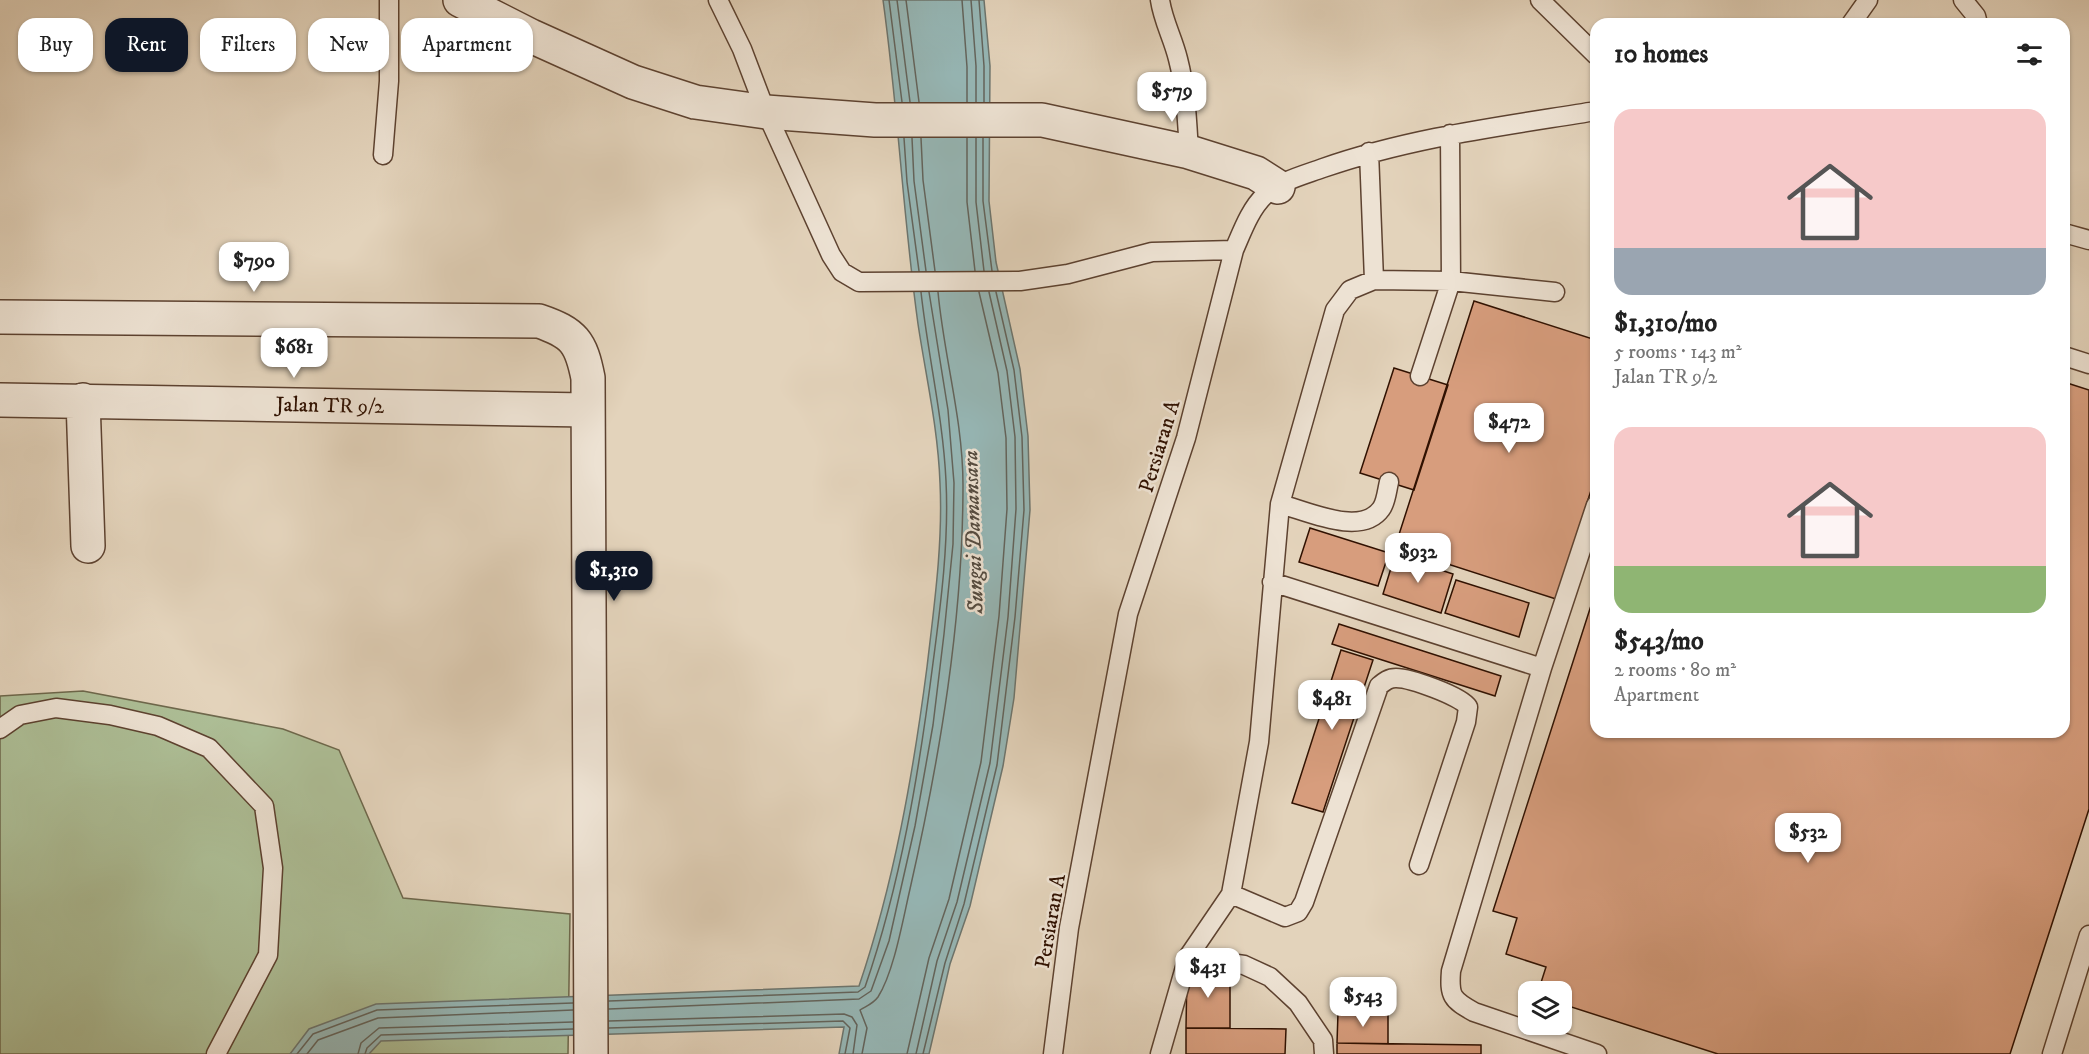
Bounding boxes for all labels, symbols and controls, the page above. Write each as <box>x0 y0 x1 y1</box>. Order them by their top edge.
chip: Buy <box>18 18 93 72</box>
chip: Rent <box>105 18 188 72</box>
chip: Filters <box>200 18 296 72</box>
chip: New <box>308 18 389 72</box>
chip: Apartment <box>401 18 533 72</box>
text: 10 homes <box>1614 38 1708 71</box>
icon: filters <box>2013 38 2046 71</box>
pin: $579 <box>1136 72 1208 123</box>
text: $579 <box>1151 79 1193 104</box>
icon: home <box>1776 148 1884 256</box>
pin: $790 <box>218 242 290 293</box>
text: $790 <box>233 249 275 274</box>
text: $1,310/mo <box>1614 307 1717 340</box>
pin: $681 <box>258 328 330 379</box>
text: $681 <box>275 335 313 360</box>
text: 5 rooms · 143 m² <box>1614 340 1742 365</box>
text: Jalan TR 9/2 <box>1614 365 1717 390</box>
street label: Jalan TR 9/2 <box>274 392 385 420</box>
street label: Persiaran A <box>1134 396 1187 496</box>
pin: $472 <box>1473 403 1545 454</box>
text: $472 <box>1488 410 1530 435</box>
water label: Sungai Damansara <box>957 450 990 615</box>
icon: home <box>1776 466 1884 574</box>
pin: $932 <box>1382 533 1454 584</box>
text: $932 <box>1399 540 1437 565</box>
pin: $1,310 <box>565 551 663 602</box>
text: $1,310 <box>589 558 639 583</box>
text: $543/mo <box>1614 625 1704 658</box>
text: 2 rooms · 80 m² <box>1614 658 1736 683</box>
pin: $481 <box>1296 680 1368 731</box>
text: Apartment <box>1614 683 1699 708</box>
text: $481 <box>1312 687 1352 712</box>
pin: $532 <box>1772 813 1844 864</box>
text: $532 <box>1789 820 1827 845</box>
street label: Persiaran A <box>1030 871 1072 970</box>
pin: $431 <box>1172 948 1244 999</box>
text: $431 <box>1189 955 1227 980</box>
pin: $543 <box>1327 977 1399 1028</box>
map controls <box>1518 981 1572 1035</box>
button: layers <box>1518 981 1572 1035</box>
text: $543 <box>1344 984 1382 1009</box>

